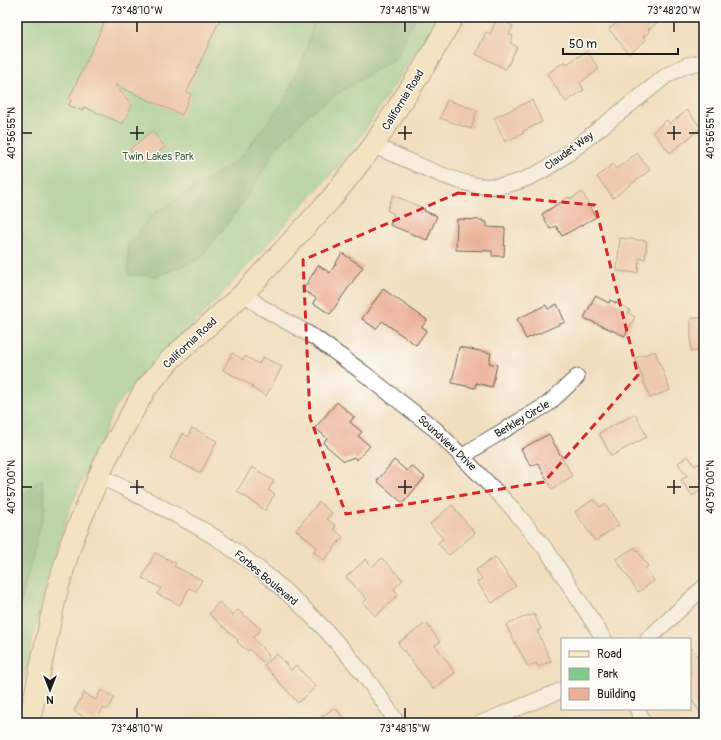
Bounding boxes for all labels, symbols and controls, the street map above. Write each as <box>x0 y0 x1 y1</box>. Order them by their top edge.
text: 73°48'10"W <box>111 5 163 17</box>
text: 73°48'15"W <box>380 5 430 17</box>
text: 73°48'20"W <box>647 5 701 17</box>
scale bar <box>563 30 678 56</box>
text: 50 m <box>569 37 597 52</box>
street label: California Road <box>379 67 427 133</box>
text: 40°56'55"N <box>6 107 18 159</box>
text: 40°56'55"N <box>705 107 717 159</box>
street label: Claudet Way <box>542 129 596 173</box>
park label: Twin Lakes Park <box>122 150 194 163</box>
street label: California Road <box>160 315 220 371</box>
street label: Berkley Circle <box>492 397 552 440</box>
street label: Soundview Drive <box>415 413 479 474</box>
text: 40°57'00"N <box>6 460 18 514</box>
text: 40°57'00"N <box>705 460 717 514</box>
street label: Forbes Boulevard <box>232 548 300 608</box>
legend <box>561 638 691 710</box>
text: Road <box>597 647 622 662</box>
text: Park <box>597 667 618 682</box>
north arrow <box>30 670 70 710</box>
text: Building <box>597 687 636 702</box>
text: N <box>46 693 54 706</box>
text: 73°48'10"W <box>111 723 163 735</box>
text: 73°48'15"W <box>380 723 430 735</box>

